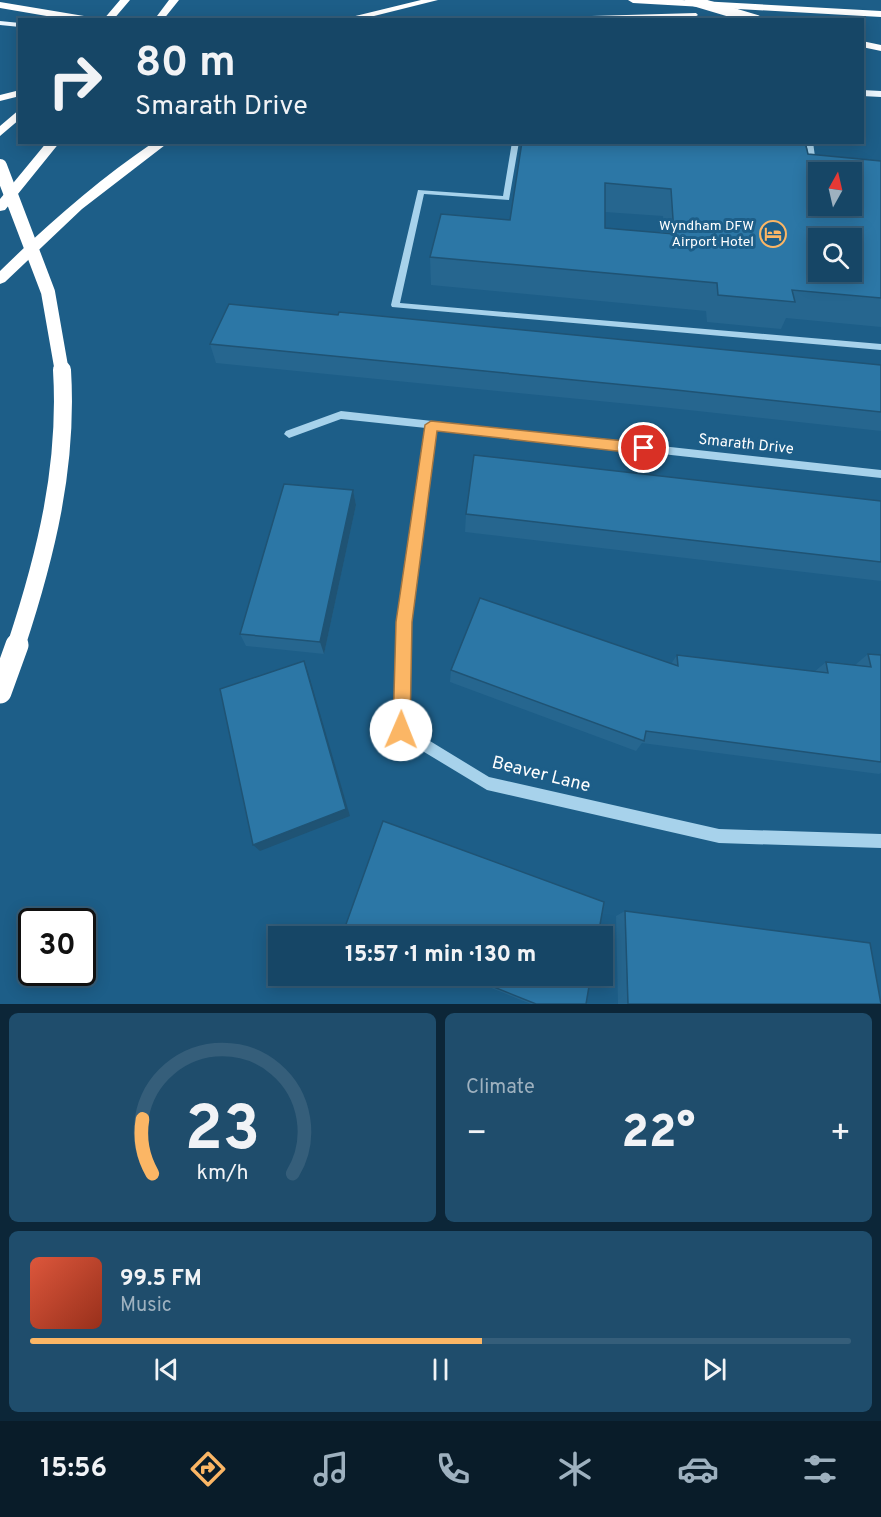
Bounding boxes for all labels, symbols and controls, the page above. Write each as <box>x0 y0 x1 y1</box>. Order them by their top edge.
text: 80 m <box>135 38 236 91</box>
icon: right <box>36 42 114 120</box>
text: Smarath Drive <box>135 90 308 124</box>
north arrow <box>808 162 862 216</box>
map controls <box>808 162 862 282</box>
place label: Wyndham DFW Airport Hotel <box>659 218 754 251</box>
hotel icon: Wyndham DFW Airport Hotel <box>758 219 788 249</box>
button: search <box>808 228 862 282</box>
pin <box>618 422 669 473</box>
icon: arrive <box>627 431 660 464</box>
street label: Smarath Drive <box>697 431 795 459</box>
position arrow <box>369 698 433 762</box>
street label: Beaver Lane <box>489 752 593 798</box>
speed limit sign: 30 <box>18 908 96 986</box>
text: 15:57 · 1 min · 130 m <box>345 942 536 969</box>
text: Climate <box>466 1075 535 1101</box>
text: 23 <box>185 1093 260 1172</box>
text: 22° <box>622 1106 695 1163</box>
text: − <box>466 1114 487 1156</box>
text: + <box>830 1114 851 1156</box>
text: km/h <box>196 1161 249 1188</box>
text: 99.5 FM <box>120 1266 202 1293</box>
text: Music <box>120 1293 172 1319</box>
icon: previous <box>150 1353 183 1386</box>
icon: pause <box>424 1353 457 1386</box>
icon: next <box>698 1353 731 1386</box>
icon: directions <box>187 1448 229 1490</box>
icon: music <box>310 1448 352 1490</box>
icon: phone <box>432 1448 474 1490</box>
icon: climate <box>554 1448 596 1490</box>
icon: car <box>677 1448 719 1490</box>
icon: filters <box>799 1448 841 1490</box>
text: 15:56 <box>40 1452 107 1486</box>

